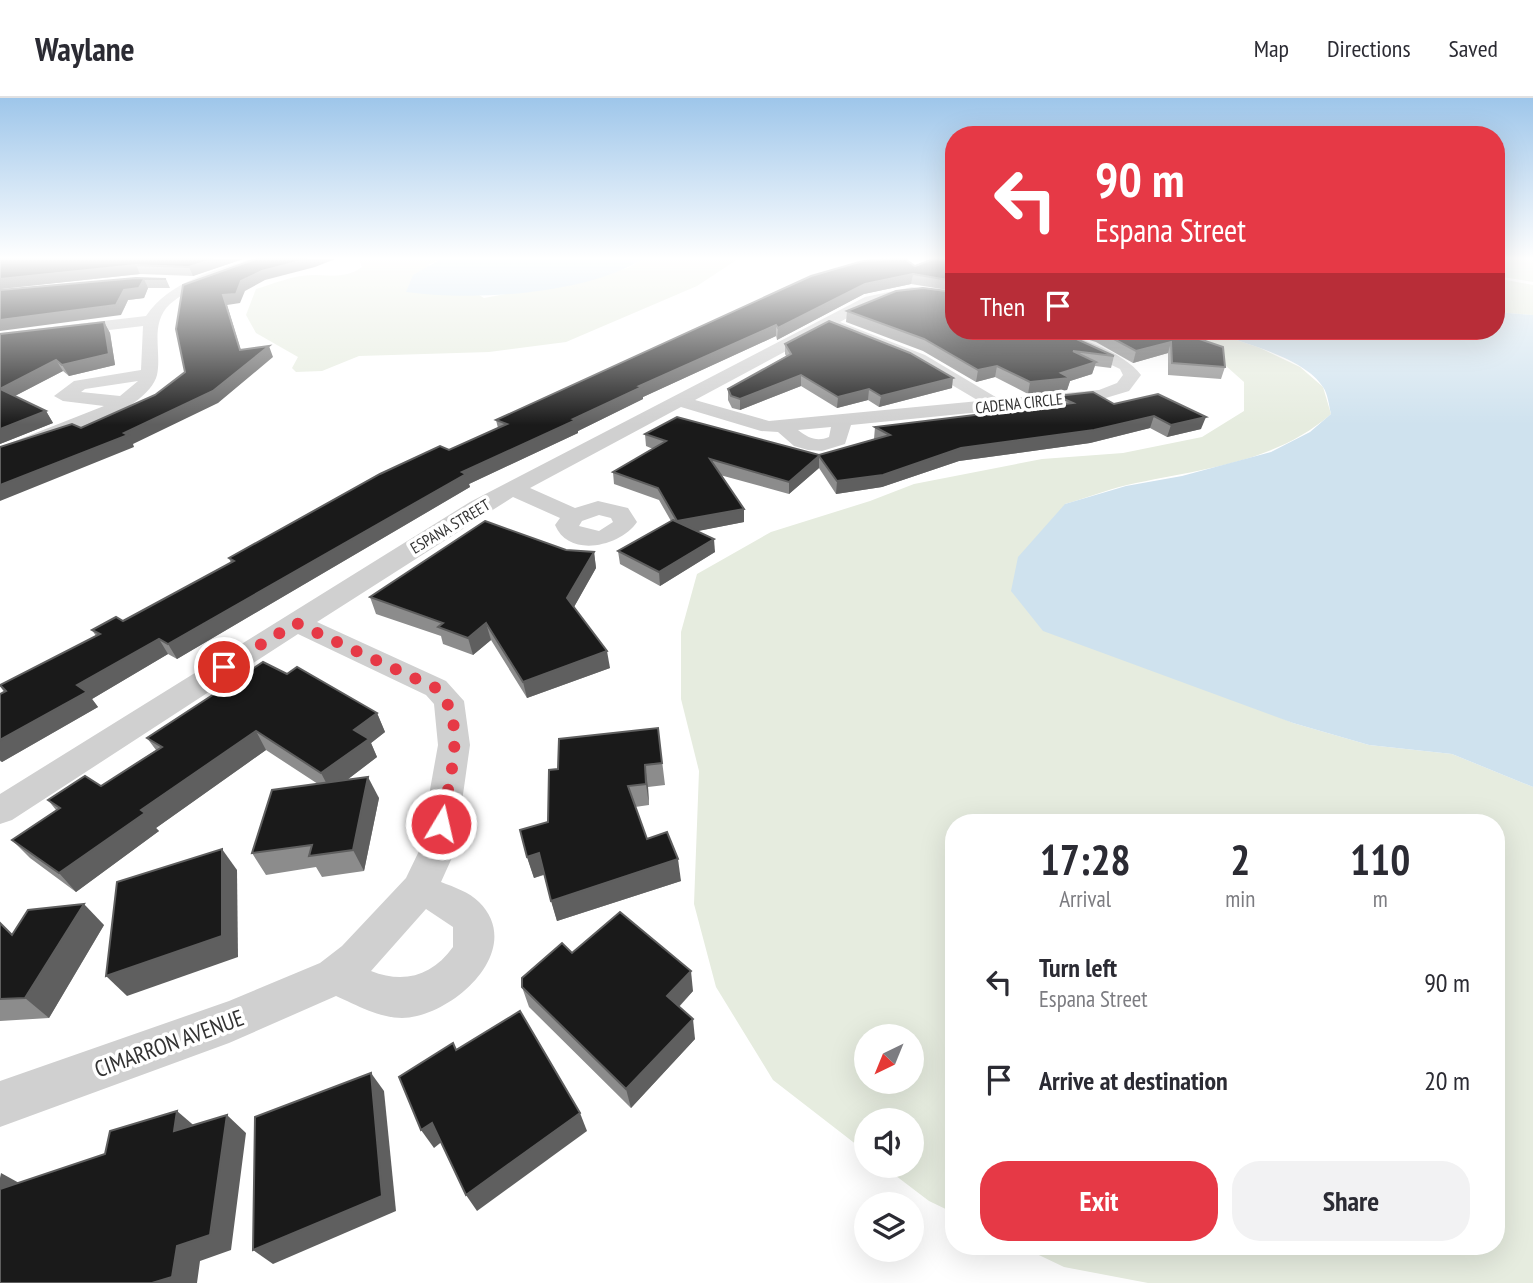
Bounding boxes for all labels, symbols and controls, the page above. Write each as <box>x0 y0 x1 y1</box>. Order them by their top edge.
text: Waylane <box>35 27 135 70</box>
text: Map <box>1254 33 1289 64</box>
text: Directions <box>1327 33 1411 64</box>
text: Saved <box>1449 33 1498 64</box>
text: 90 m <box>1095 147 1184 211</box>
icon: left <box>980 154 1071 245</box>
text: Espana Street <box>1095 209 1246 251</box>
icon: arrive <box>1039 287 1077 325</box>
text: Then <box>980 290 1025 323</box>
street label: CADENA CIRCLE <box>974 388 1064 418</box>
street label: ESPANA STREET <box>407 494 493 558</box>
pin <box>194 637 254 697</box>
icon: arrive <box>205 648 243 686</box>
position arrow <box>404 787 478 861</box>
text: 17:28 <box>1040 832 1131 887</box>
text: 2 <box>1230 832 1250 887</box>
text: 110 <box>1350 832 1410 887</box>
text: Arrival <box>1059 884 1111 913</box>
text: min <box>1225 884 1255 913</box>
text: m <box>1373 884 1388 913</box>
text: Turn left <box>1039 951 1117 984</box>
icon: left <box>980 963 1018 1001</box>
text: 90 m <box>1424 966 1470 999</box>
text: Espana Street <box>1039 984 1148 1013</box>
street label: CIMARRON AVENUE <box>90 1003 248 1083</box>
north arrow <box>854 1024 924 1094</box>
map controls <box>854 1024 924 1262</box>
icon: arrive <box>980 1061 1018 1099</box>
text: Arrive at destination <box>1039 1064 1228 1097</box>
text: 20 m <box>1424 1064 1470 1097</box>
button: sound <box>854 1108 924 1178</box>
button: Exit <box>980 1161 1218 1241</box>
button: Share <box>1232 1161 1470 1241</box>
button: layers <box>854 1192 924 1262</box>

